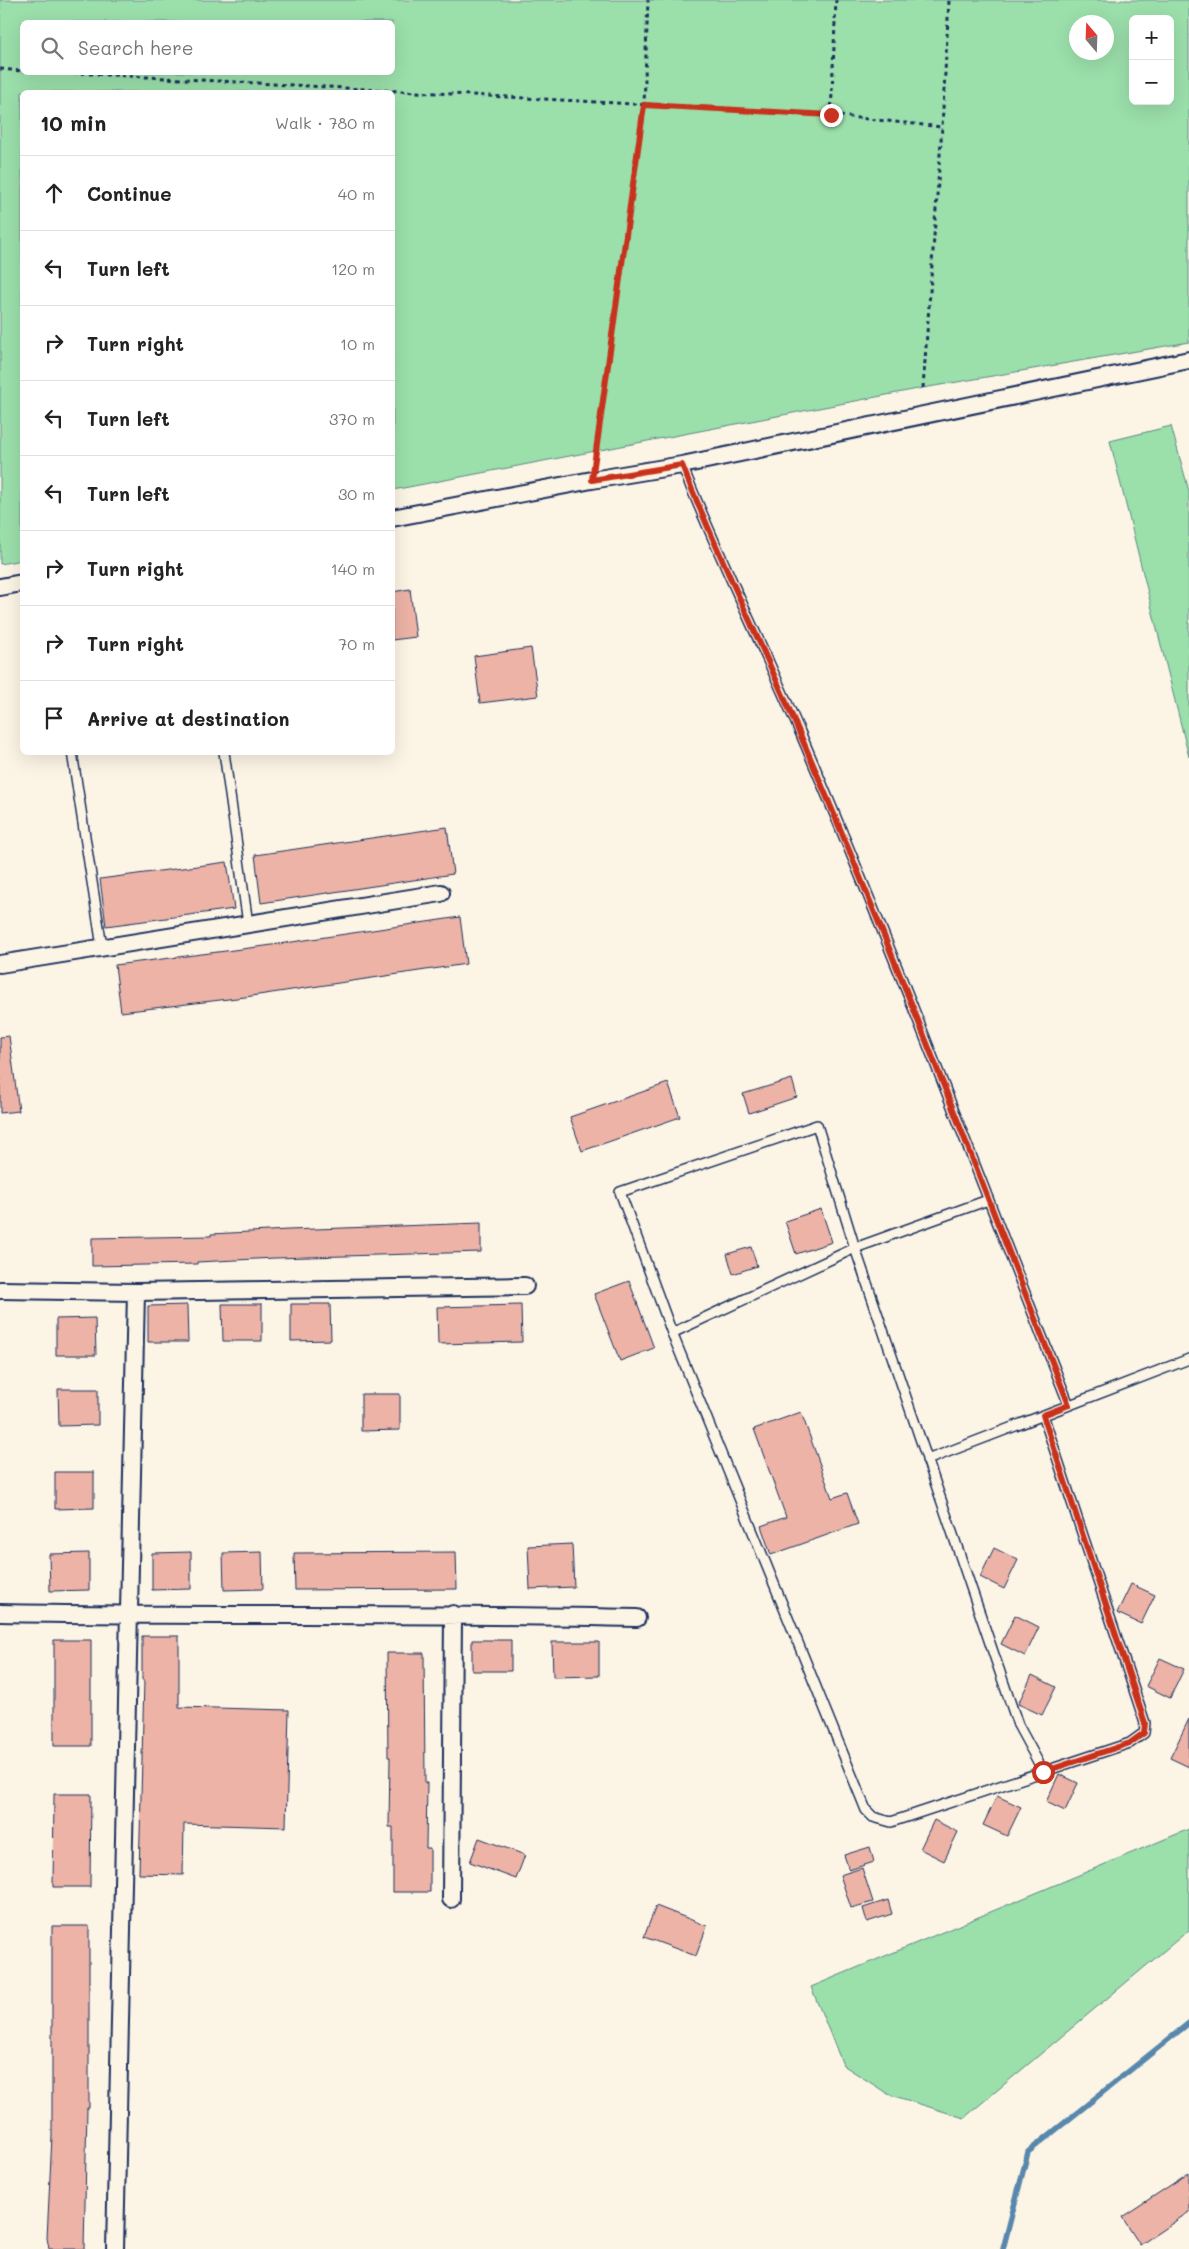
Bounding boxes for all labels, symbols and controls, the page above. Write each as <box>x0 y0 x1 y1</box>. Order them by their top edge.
north arrow <box>1069 15 1114 60</box>
map controls <box>1129 15 1174 105</box>
button: + <box>1129 15 1174 60</box>
search box <box>20 20 395 75</box>
icon: search <box>38 34 66 62</box>
text: Search here <box>78 35 194 60</box>
button: − <box>1129 60 1174 105</box>
route end <box>820 104 843 127</box>
text: 10 min <box>40 109 106 136</box>
text: Walk · 780 m <box>275 112 375 133</box>
icon: ahead <box>40 179 68 207</box>
text: Continue <box>87 181 172 206</box>
text: 40 m <box>338 183 375 204</box>
icon: left <box>40 254 68 282</box>
text: Turn left <box>87 256 170 281</box>
text: 120 m <box>331 258 375 279</box>
icon: right <box>40 329 68 357</box>
text: Turn right <box>87 331 184 356</box>
text: 10 m <box>340 333 375 354</box>
icon: left <box>40 404 68 432</box>
text: Turn left <box>87 406 170 431</box>
text: 370 m <box>329 408 375 429</box>
icon: left <box>40 479 68 507</box>
text: Turn left <box>87 481 170 506</box>
text: 30 m <box>338 483 375 504</box>
icon: right <box>40 554 68 582</box>
text: Turn right <box>87 556 184 581</box>
text: 140 m <box>331 558 375 579</box>
icon: right <box>40 629 68 657</box>
text: Turn right <box>87 631 184 656</box>
text: 70 m <box>338 633 375 654</box>
icon: arrive <box>40 704 68 732</box>
text: Arrive at destination <box>87 706 290 731</box>
route start <box>1032 1761 1055 1784</box>

